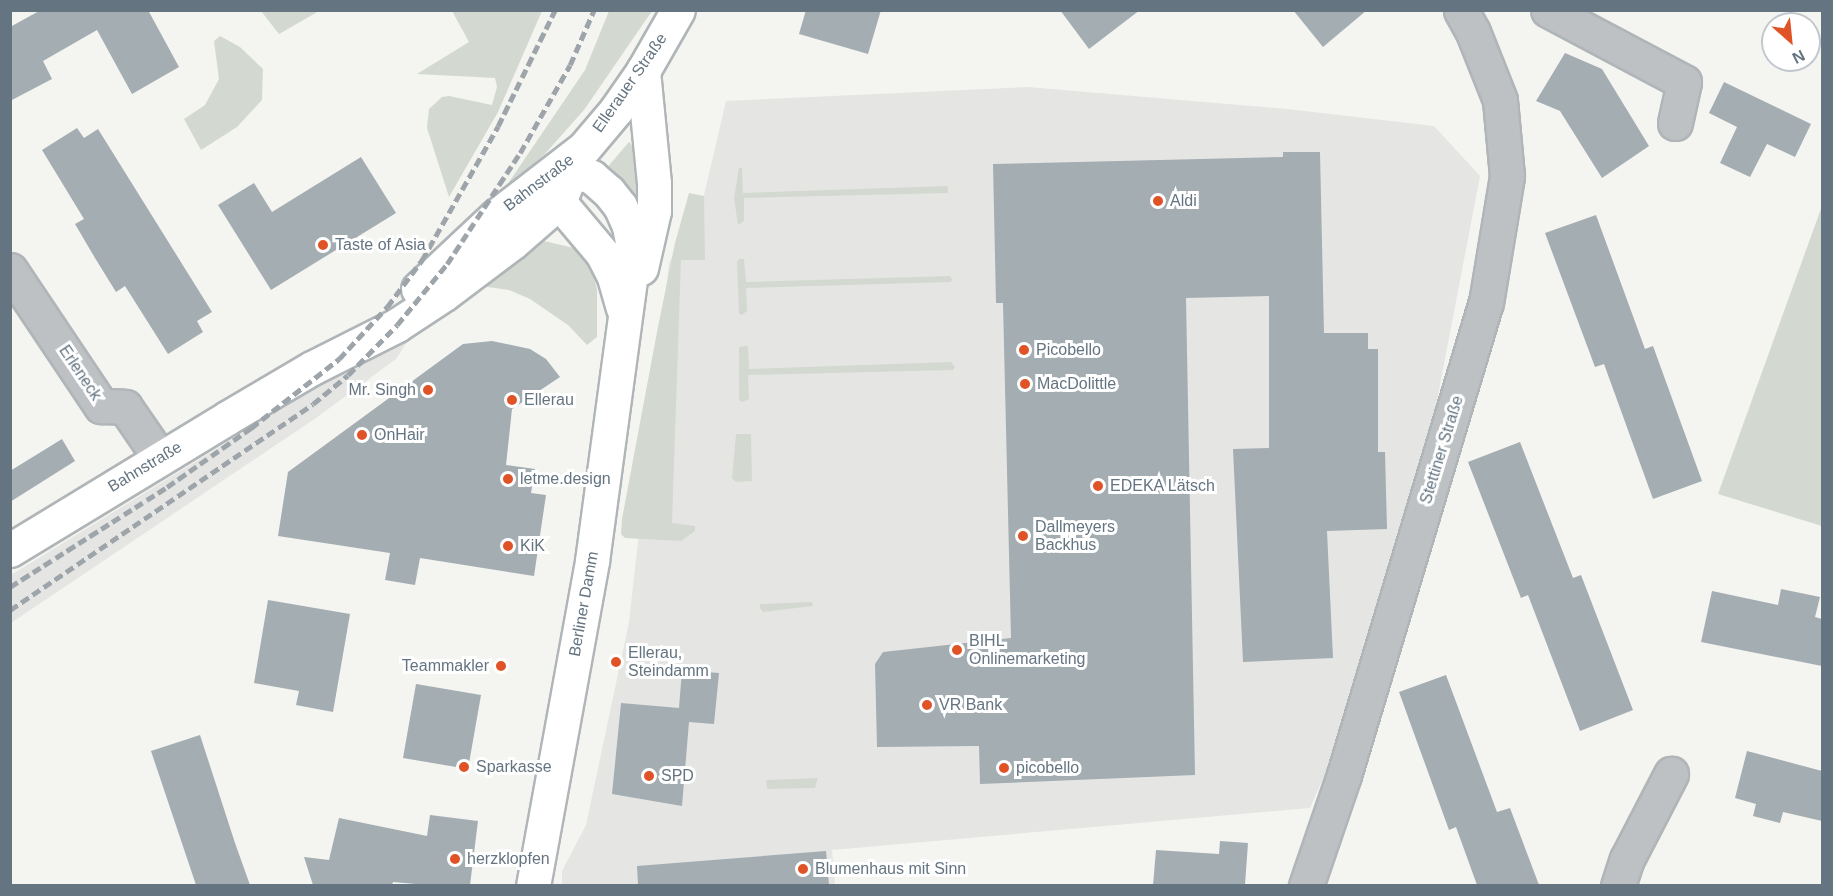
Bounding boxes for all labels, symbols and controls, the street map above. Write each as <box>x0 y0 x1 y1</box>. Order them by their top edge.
north arrow <box>1761 12 1821 72</box>
street label: Ellerauer Straße <box>589 30 671 136</box>
text: N <box>1789 47 1808 67</box>
street label: Bahnstraße <box>500 150 578 216</box>
place label: Aldi <box>1170 191 1197 211</box>
marker: Aldi <box>1151 194 1165 208</box>
place label: Taste of Asia <box>335 235 427 255</box>
marker: Taste of Asia <box>316 238 330 252</box>
place label: Picobello <box>1036 340 1101 360</box>
street label: Erleneck <box>55 342 105 404</box>
marker: Picobello <box>1017 343 1031 357</box>
place label: MacDolittle <box>1037 374 1116 394</box>
marker: MacDolittle <box>1018 377 1032 391</box>
place label: Mr. Singh <box>348 380 416 400</box>
marker: Mr. Singh <box>421 383 435 397</box>
place label: Ellerau <box>524 390 574 410</box>
marker: Ellerau <box>505 393 519 407</box>
street label: Stettiner Straße <box>1416 394 1468 506</box>
place label: OnHair <box>374 425 425 445</box>
marker: OnHair <box>355 428 369 442</box>
street label: Bahnstraße <box>105 437 185 497</box>
place label: letme.design <box>520 469 611 489</box>
marker: letme.design <box>501 472 515 486</box>
place label: EDEKA Lätsch <box>1110 476 1216 496</box>
marker: EDEKA Lätsch <box>1091 479 1105 493</box>
place label: Dallmeyers Backhus <box>1035 517 1115 555</box>
marker: Dallmeyers Backhus <box>1016 529 1030 543</box>
place label: KiK <box>520 536 545 556</box>
marker: KiK <box>501 539 515 553</box>
street label: Berliner Damm <box>565 550 603 658</box>
place label: BIHL Onlinemarketing <box>969 631 1086 669</box>
place label: Ellerau, Steindamm <box>628 643 709 681</box>
marker: BIHL Onlinemarketing <box>950 643 964 657</box>
marker: Ellerau, Steindamm <box>609 655 623 669</box>
place label: Teammakler <box>402 656 489 676</box>
marker: Teammakler <box>494 659 508 673</box>
place label: VR Bank <box>939 695 1002 715</box>
marker: VR Bank <box>920 698 934 712</box>
place label: Sparkasse <box>476 757 552 777</box>
place label: picobello <box>1016 758 1079 778</box>
marker: Sparkasse <box>457 760 471 774</box>
marker: picobello <box>997 761 1011 775</box>
place label: SPD <box>661 766 694 786</box>
marker: SPD <box>642 769 656 783</box>
place label: herzklopfen <box>467 849 550 869</box>
marker: herzklopfen <box>448 852 462 866</box>
place label: Blumenhaus mit Sinn <box>815 859 966 879</box>
marker: Blumenhaus mit Sinn <box>796 862 810 876</box>

